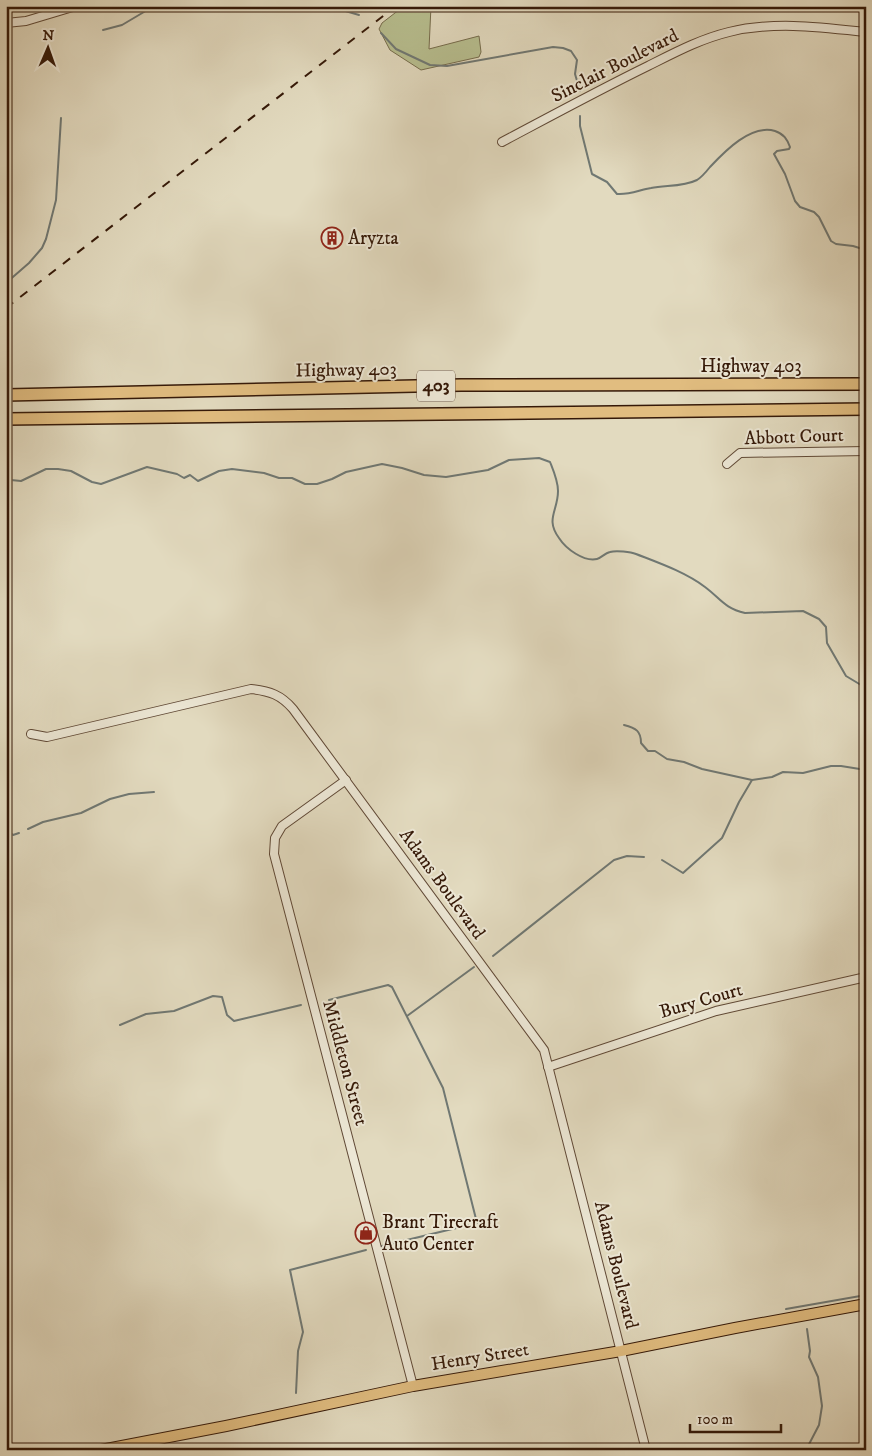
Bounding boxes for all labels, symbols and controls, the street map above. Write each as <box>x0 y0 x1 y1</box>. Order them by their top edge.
north arrow <box>22 22 72 72</box>
street label: Sinclair Boulevard <box>548 24 683 108</box>
text: N <box>42 27 55 45</box>
building icon: Aryzta <box>320 226 344 250</box>
place label: Aryzta <box>348 227 399 250</box>
street label: Highway 403 <box>700 355 802 378</box>
street label: Highway 403 <box>295 358 397 382</box>
road number: 403 <box>417 371 455 402</box>
street label: Abbott Court <box>744 424 844 450</box>
street label: Adams Boulevard <box>394 824 490 944</box>
street label: Bury Court <box>657 978 745 1024</box>
street label: Middleton Street <box>317 998 373 1128</box>
street label: Adams Boulevard <box>589 1199 643 1332</box>
place label: Brant Tirecraft Auto Center <box>382 1211 499 1256</box>
shop icon: Brant Tirecraft Auto Center <box>354 1221 378 1245</box>
street label: Henry Street <box>430 1338 530 1376</box>
scale bar <box>690 1401 781 1433</box>
text: 100 m <box>697 1410 733 1429</box>

